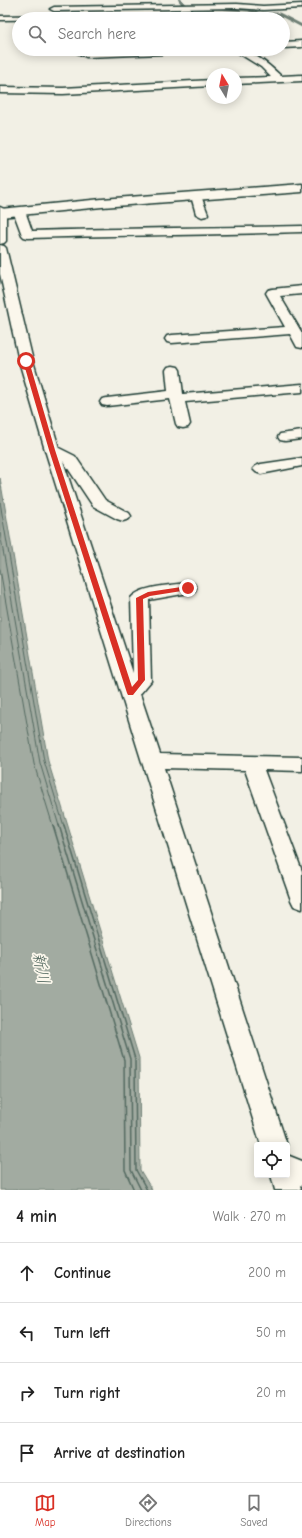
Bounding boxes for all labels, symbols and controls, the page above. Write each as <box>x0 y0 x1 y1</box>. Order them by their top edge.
search box <box>12 12 290 56</box>
icon: search <box>26 23 48 45</box>
text: Search here <box>58 25 136 43</box>
north arrow <box>206 68 242 104</box>
route start <box>17 352 35 370</box>
route end <box>179 579 197 597</box>
water label: 新川 <box>29 951 53 986</box>
map controls <box>254 1142 290 1178</box>
button: locate <box>254 1142 290 1178</box>
text: 4 min <box>16 1207 57 1226</box>
text: Walk · 270 m <box>213 1209 286 1224</box>
icon: ahead <box>16 1262 38 1284</box>
text: Continue <box>54 1264 111 1282</box>
text: 200 m <box>248 1265 286 1280</box>
icon: left <box>16 1322 38 1344</box>
text: Turn left <box>54 1324 110 1342</box>
text: 50 m <box>256 1325 286 1340</box>
icon: right <box>16 1382 38 1404</box>
text: Turn right <box>54 1384 120 1402</box>
text: 20 m <box>256 1385 286 1400</box>
icon: arrive <box>16 1442 38 1464</box>
text: Arrive at destination <box>54 1444 185 1462</box>
tab: Map <box>34 1492 56 1529</box>
tab: Directions <box>125 1492 172 1529</box>
tab: Saved <box>240 1492 268 1529</box>

